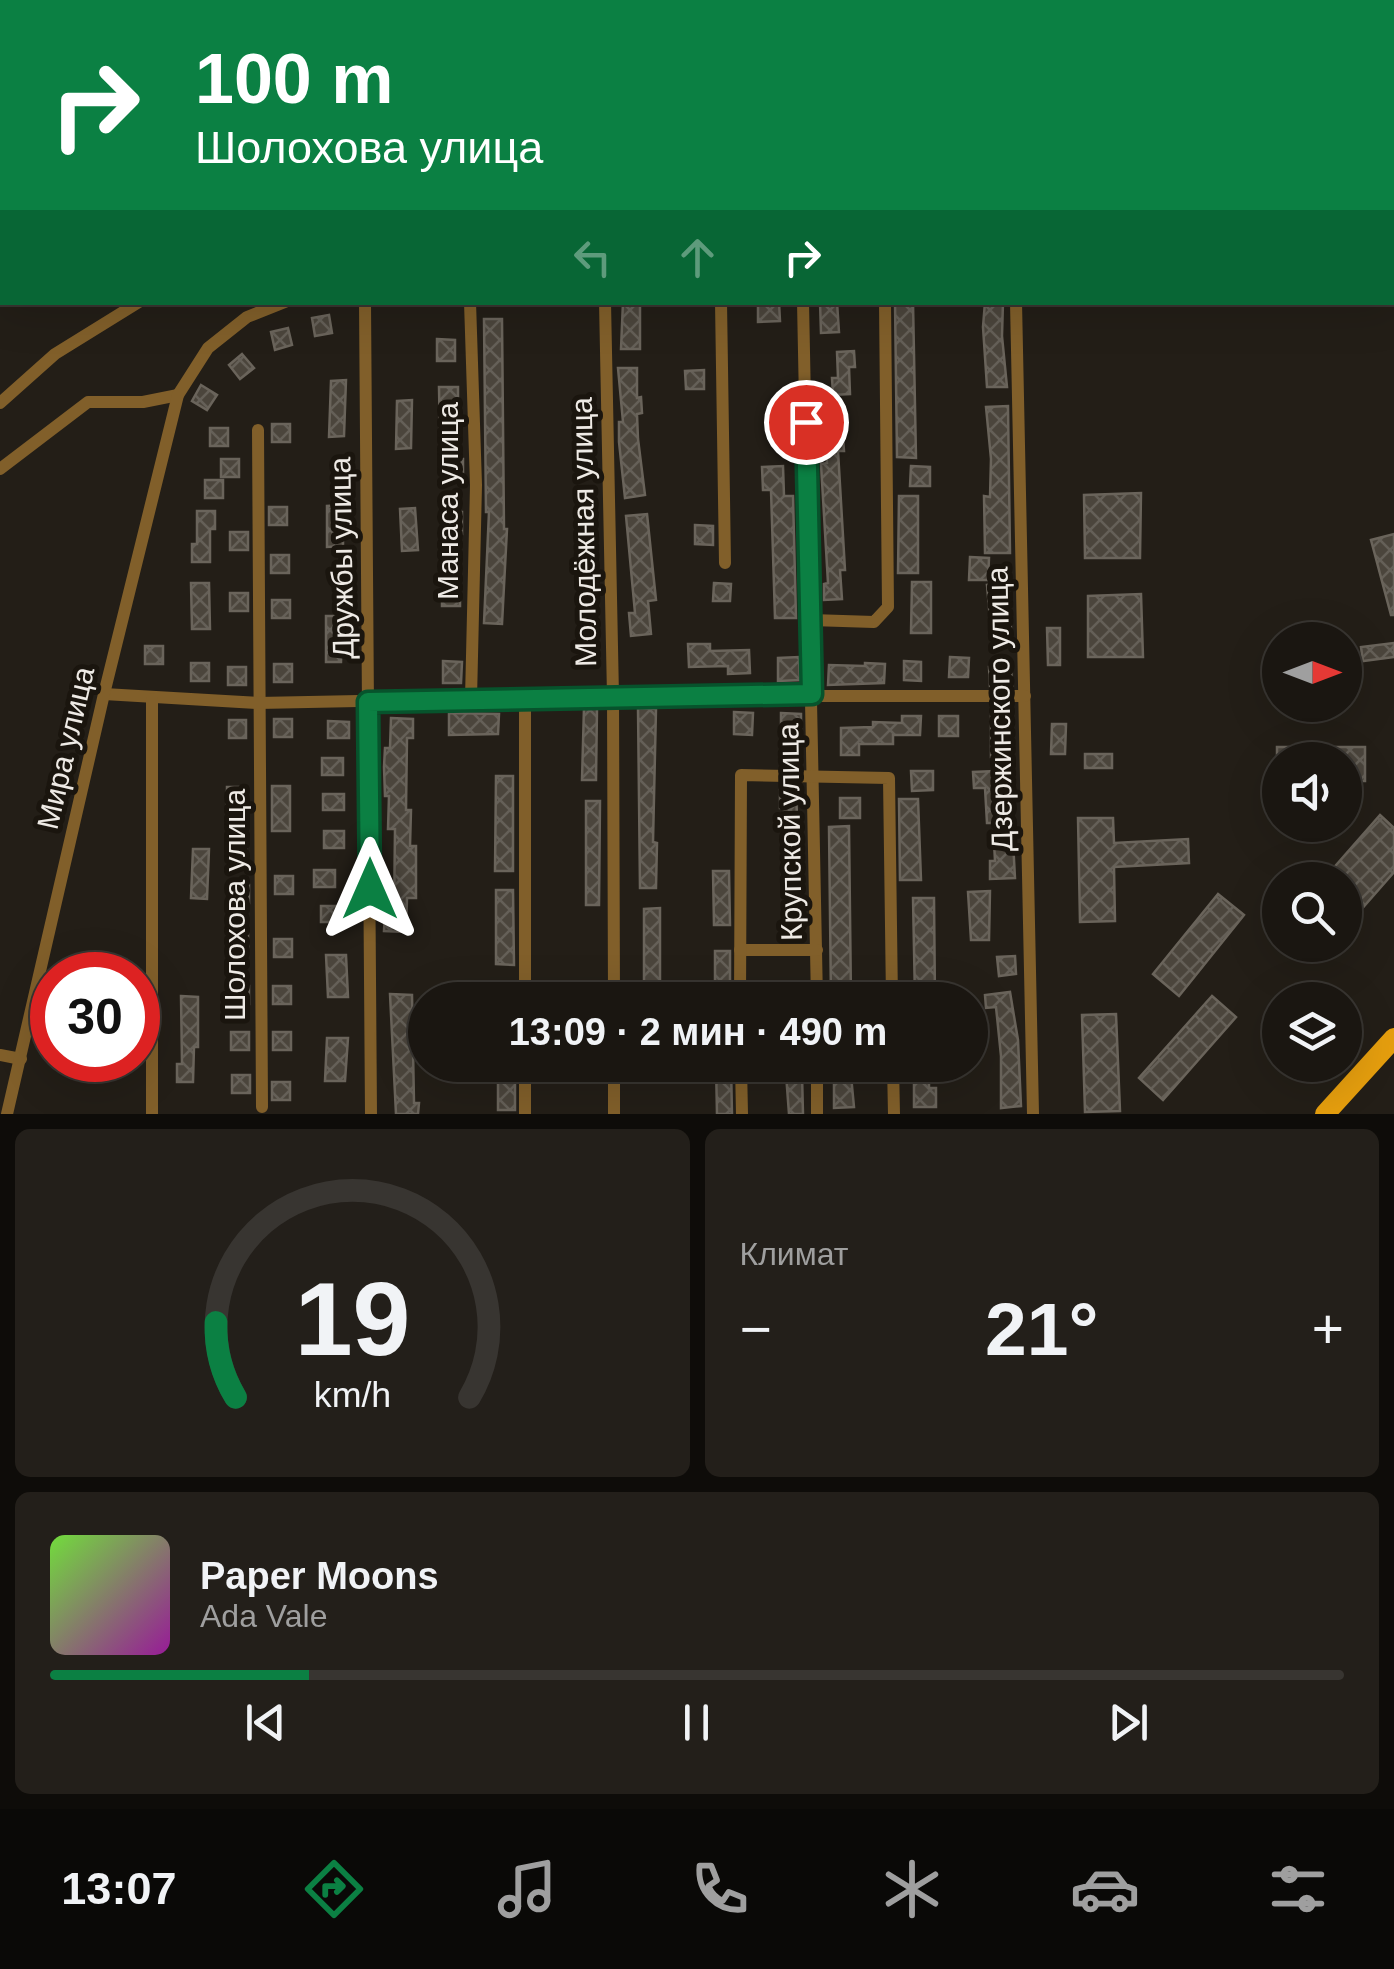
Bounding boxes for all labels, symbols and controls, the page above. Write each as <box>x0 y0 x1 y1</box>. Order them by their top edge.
icon: right <box>30 40 160 170</box>
text: 100 m <box>195 40 393 118</box>
text: Шолохова улица <box>195 122 543 173</box>
icon: left <box>565 230 620 285</box>
icon: ahead <box>670 230 725 285</box>
icon: right <box>775 230 830 285</box>
pin <box>764 380 849 465</box>
icon: arrive <box>779 395 834 450</box>
street label: Молодёжная улица <box>565 397 602 667</box>
street label: Манаса улица <box>431 402 464 600</box>
street label: Дружбы улица <box>323 456 360 659</box>
street label: Дзержинского улица <box>981 566 1018 851</box>
north arrow <box>1262 622 1362 722</box>
map controls <box>1262 622 1362 1082</box>
street label: Мира улица <box>31 663 100 832</box>
street label: Крупской улица <box>771 723 808 941</box>
button: sound <box>1262 742 1362 842</box>
street label: Шолохова улица <box>218 789 251 1021</box>
position arrow <box>318 837 422 941</box>
button: search <box>1262 862 1362 962</box>
speed limit sign: 30 <box>30 952 160 1082</box>
button: layers <box>1262 982 1362 1082</box>
text: 13:09 · 2 мин · 490 m <box>509 1011 887 1053</box>
text: Климат <box>740 1236 848 1272</box>
text: 19 <box>294 1261 410 1377</box>
text: 21° <box>985 1287 1098 1371</box>
text: − <box>740 1298 772 1360</box>
text: + <box>1312 1298 1344 1360</box>
text: km/h <box>314 1375 391 1415</box>
text: Paper Moons <box>200 1555 439 1597</box>
text: Ada Vale <box>200 1598 328 1634</box>
icon: previous <box>238 1695 293 1750</box>
icon: pause <box>669 1695 724 1750</box>
icon: next <box>1101 1695 1156 1750</box>
icon: directions <box>299 1854 369 1924</box>
icon: music <box>492 1854 562 1924</box>
icon: phone <box>685 1854 755 1924</box>
icon: climate <box>877 1854 947 1924</box>
icon: car <box>1070 1854 1140 1924</box>
icon: filters <box>1263 1854 1333 1924</box>
text: 13:07 <box>61 1863 176 1914</box>

